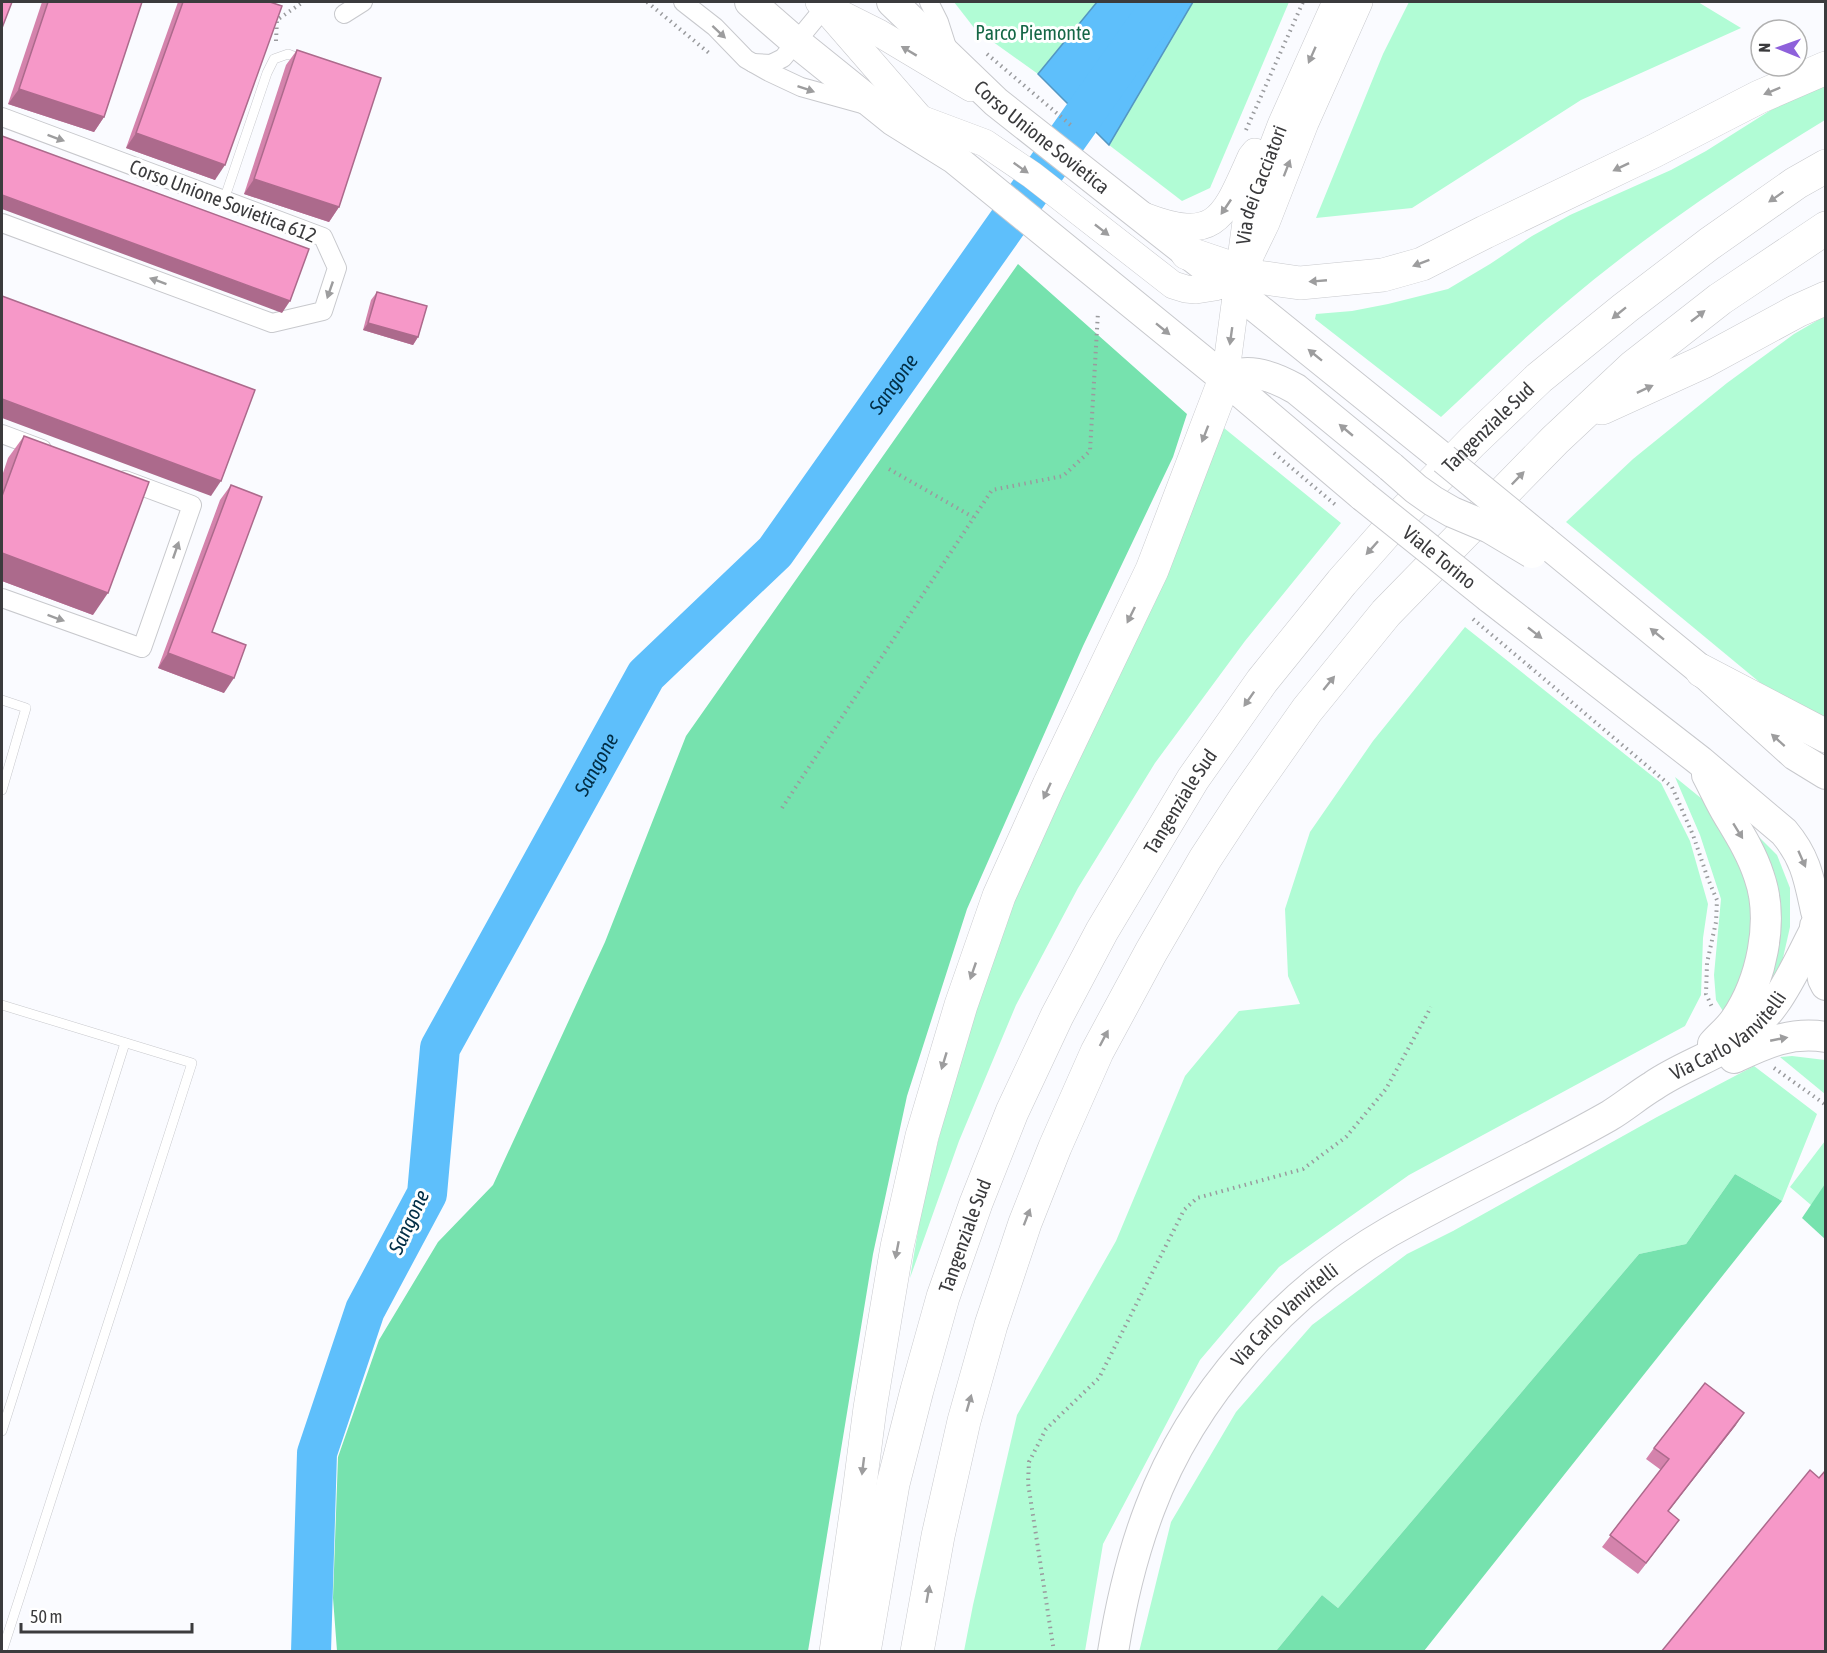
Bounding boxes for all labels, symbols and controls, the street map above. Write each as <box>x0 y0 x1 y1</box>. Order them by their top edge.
north arrow <box>1749 18 1809 78</box>
park label: Parco Piemonte <box>975 21 1091 44</box>
one-way arrow <box>711 25 726 39</box>
text: N <box>1755 43 1773 53</box>
one-way arrow <box>901 45 917 56</box>
one-way arrow <box>1307 46 1317 64</box>
street label: Corso Unione Sovietica <box>970 75 1114 198</box>
one-way arrow <box>797 84 815 94</box>
one-way arrow <box>1762 86 1780 96</box>
street label: Via dei Cacciatori <box>1231 122 1291 246</box>
one-way arrow <box>47 133 65 143</box>
street label: Corso Unione Sovietica 612 <box>127 154 320 247</box>
one-way arrow <box>1282 159 1292 177</box>
one-way arrow <box>1013 162 1029 173</box>
one-way arrow <box>1612 162 1629 171</box>
one-way arrow <box>1768 191 1784 202</box>
one-way arrow <box>1220 199 1231 216</box>
one-way arrow <box>1095 224 1110 236</box>
one-way arrow <box>1412 259 1430 268</box>
one-way arrow <box>149 276 167 285</box>
one-way arrow <box>1309 276 1328 286</box>
one-way arrow <box>324 281 334 299</box>
one-way arrow <box>1611 306 1627 319</box>
one-way arrow <box>1690 310 1706 323</box>
one-way arrow <box>1155 322 1170 335</box>
one-way arrow <box>1226 326 1236 345</box>
one-way arrow <box>1307 348 1323 361</box>
water label: Sangone <box>863 349 922 419</box>
street label: Tangenziale Sud <box>1437 377 1538 477</box>
one-way arrow <box>1637 384 1654 393</box>
one-way arrow <box>1338 423 1354 436</box>
one-way arrow <box>1200 426 1210 444</box>
one-way arrow <box>1511 470 1525 485</box>
street label: Viale Torino <box>1399 521 1481 593</box>
one-way arrow <box>1366 540 1379 555</box>
one-way arrow <box>172 541 182 559</box>
one-way arrow <box>1126 606 1135 623</box>
one-way arrow <box>48 613 66 623</box>
one-way arrow <box>1528 626 1543 638</box>
one-way arrow <box>1650 628 1665 641</box>
one-way arrow <box>1322 676 1335 691</box>
one-way arrow <box>1243 691 1255 707</box>
water label: Sangone <box>568 728 623 800</box>
one-way arrow <box>1771 733 1786 747</box>
street label: Tangenziale Sud <box>1139 745 1221 858</box>
one-way arrow <box>1042 782 1051 799</box>
one-way arrow <box>1732 823 1743 839</box>
one-way arrow <box>1797 850 1807 868</box>
one-way arrow <box>968 962 977 980</box>
street label: Via Carlo Vanvitelli <box>1666 987 1790 1084</box>
one-way arrow <box>1099 1030 1109 1047</box>
one-way arrow <box>1770 1034 1789 1043</box>
one-way arrow <box>939 1052 948 1070</box>
street label: Tangenziale Sud <box>933 1175 995 1296</box>
water label: Sangone <box>382 1186 433 1258</box>
one-way arrow <box>1022 1208 1032 1226</box>
one-way arrow <box>892 1240 901 1259</box>
street label: Via Carlo Vanvitelli <box>1226 1258 1342 1370</box>
one-way arrow <box>965 1394 974 1412</box>
one-way arrow <box>858 1456 867 1475</box>
one-way arrow <box>923 1584 932 1603</box>
scale bar <box>21 1596 192 1634</box>
text: 50 m <box>30 1606 62 1627</box>

